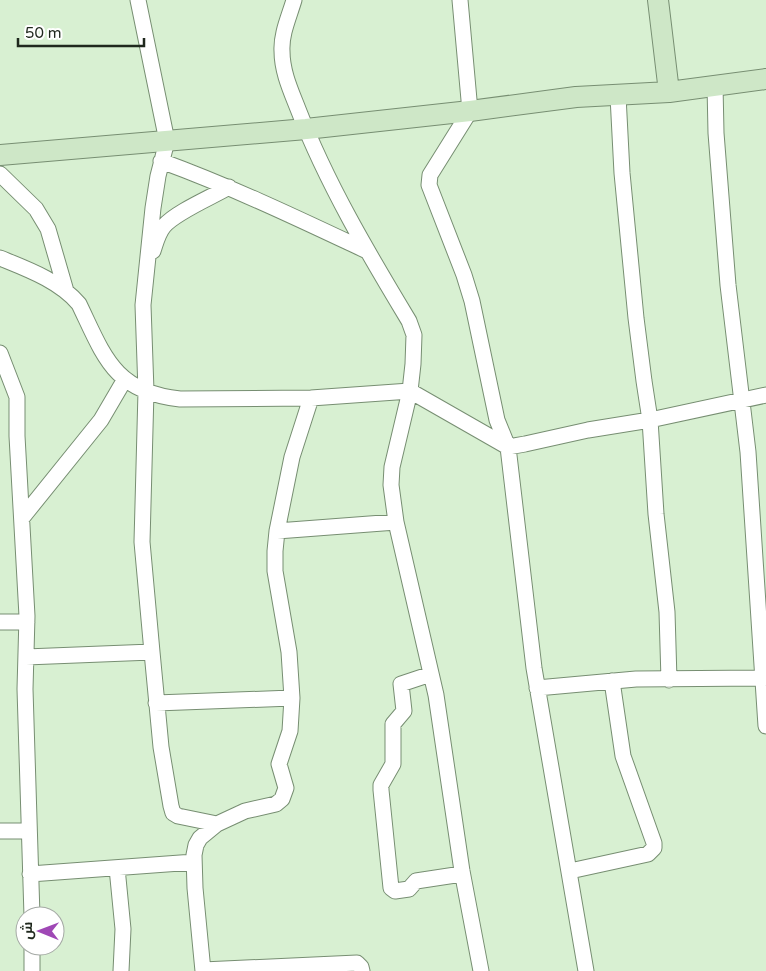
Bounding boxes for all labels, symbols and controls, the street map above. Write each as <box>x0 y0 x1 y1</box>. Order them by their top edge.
scale bar <box>18 15 144 47</box>
text: 50 m <box>25 24 62 42</box>
north arrow <box>15 906 65 956</box>
text: ش <box>19 922 36 940</box>

